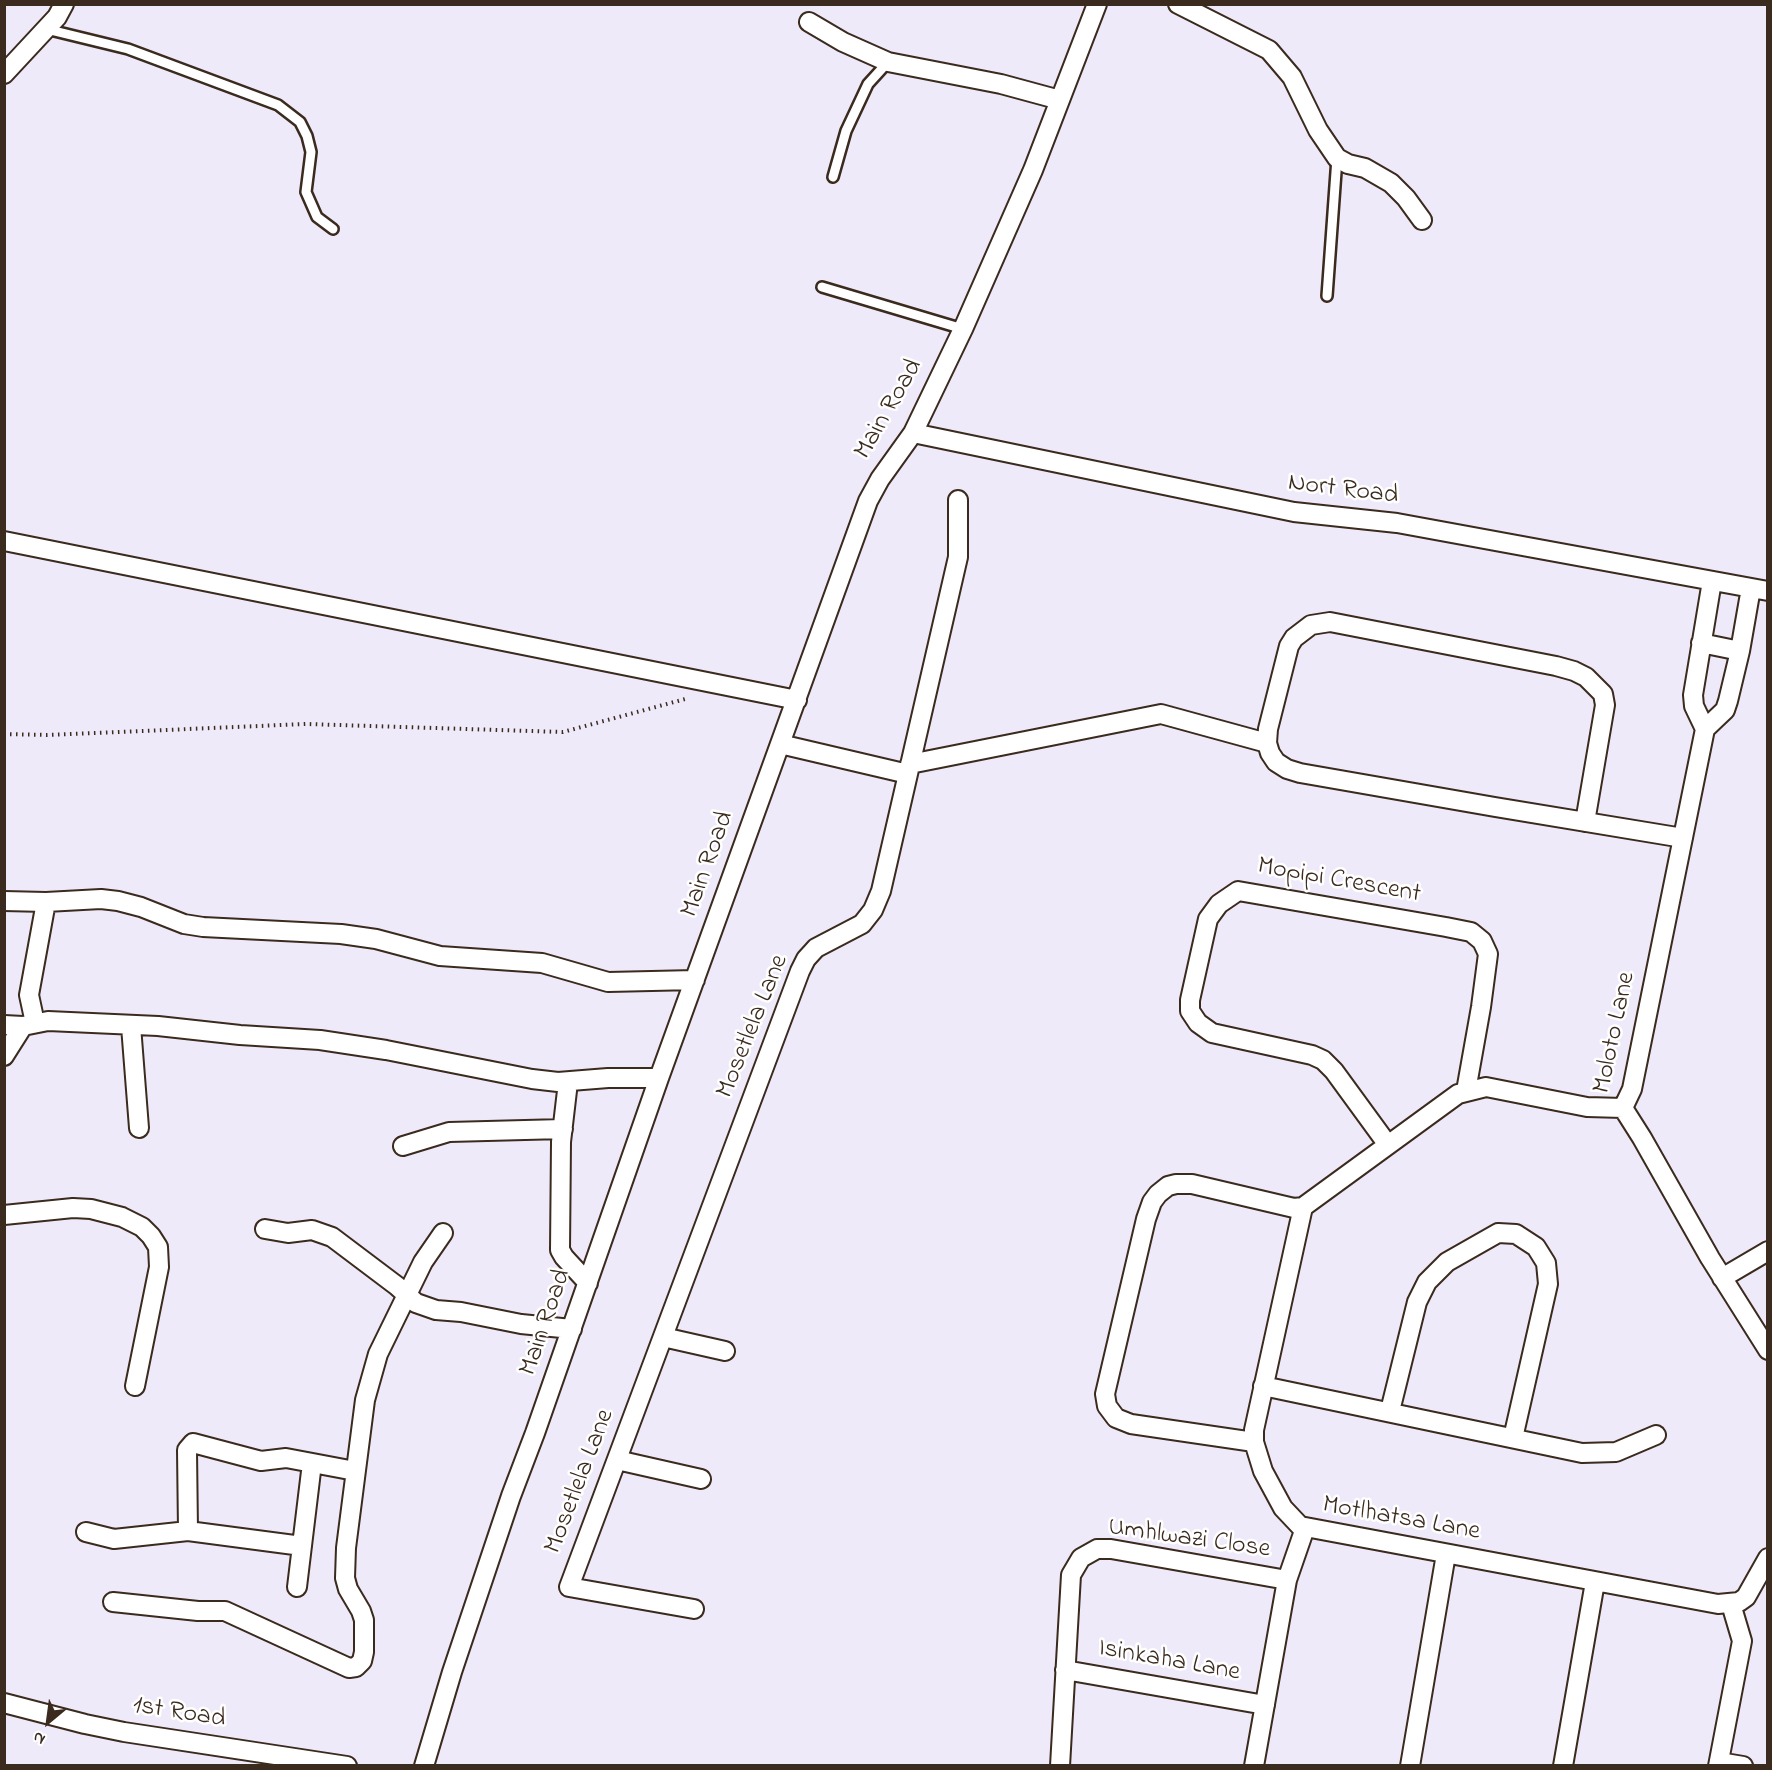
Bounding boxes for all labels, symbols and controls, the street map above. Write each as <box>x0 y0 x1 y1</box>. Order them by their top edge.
street label: Main Road <box>849 354 931 466</box>
street label: Nort Road <box>1286 469 1400 513</box>
street label: Main Road <box>675 808 743 922</box>
street label: Mopipi Crescent <box>1255 852 1423 912</box>
street label: Mosetlela Lane <box>711 951 797 1103</box>
street label: Moloto Lane <box>1588 969 1644 1097</box>
street label: Main Road <box>514 1266 580 1380</box>
street label: Mosetlela Lane <box>539 1405 623 1559</box>
street label: Motlhatsa Lane <box>1320 1491 1482 1549</box>
street label: Umhlwazi Close <box>1106 1513 1272 1567</box>
street label: Isinkaha Lane <box>1096 1634 1242 1690</box>
street label: 1st Road <box>130 1691 228 1737</box>
north arrow <box>18 1692 78 1752</box>
text: N <box>29 1725 50 1751</box>

